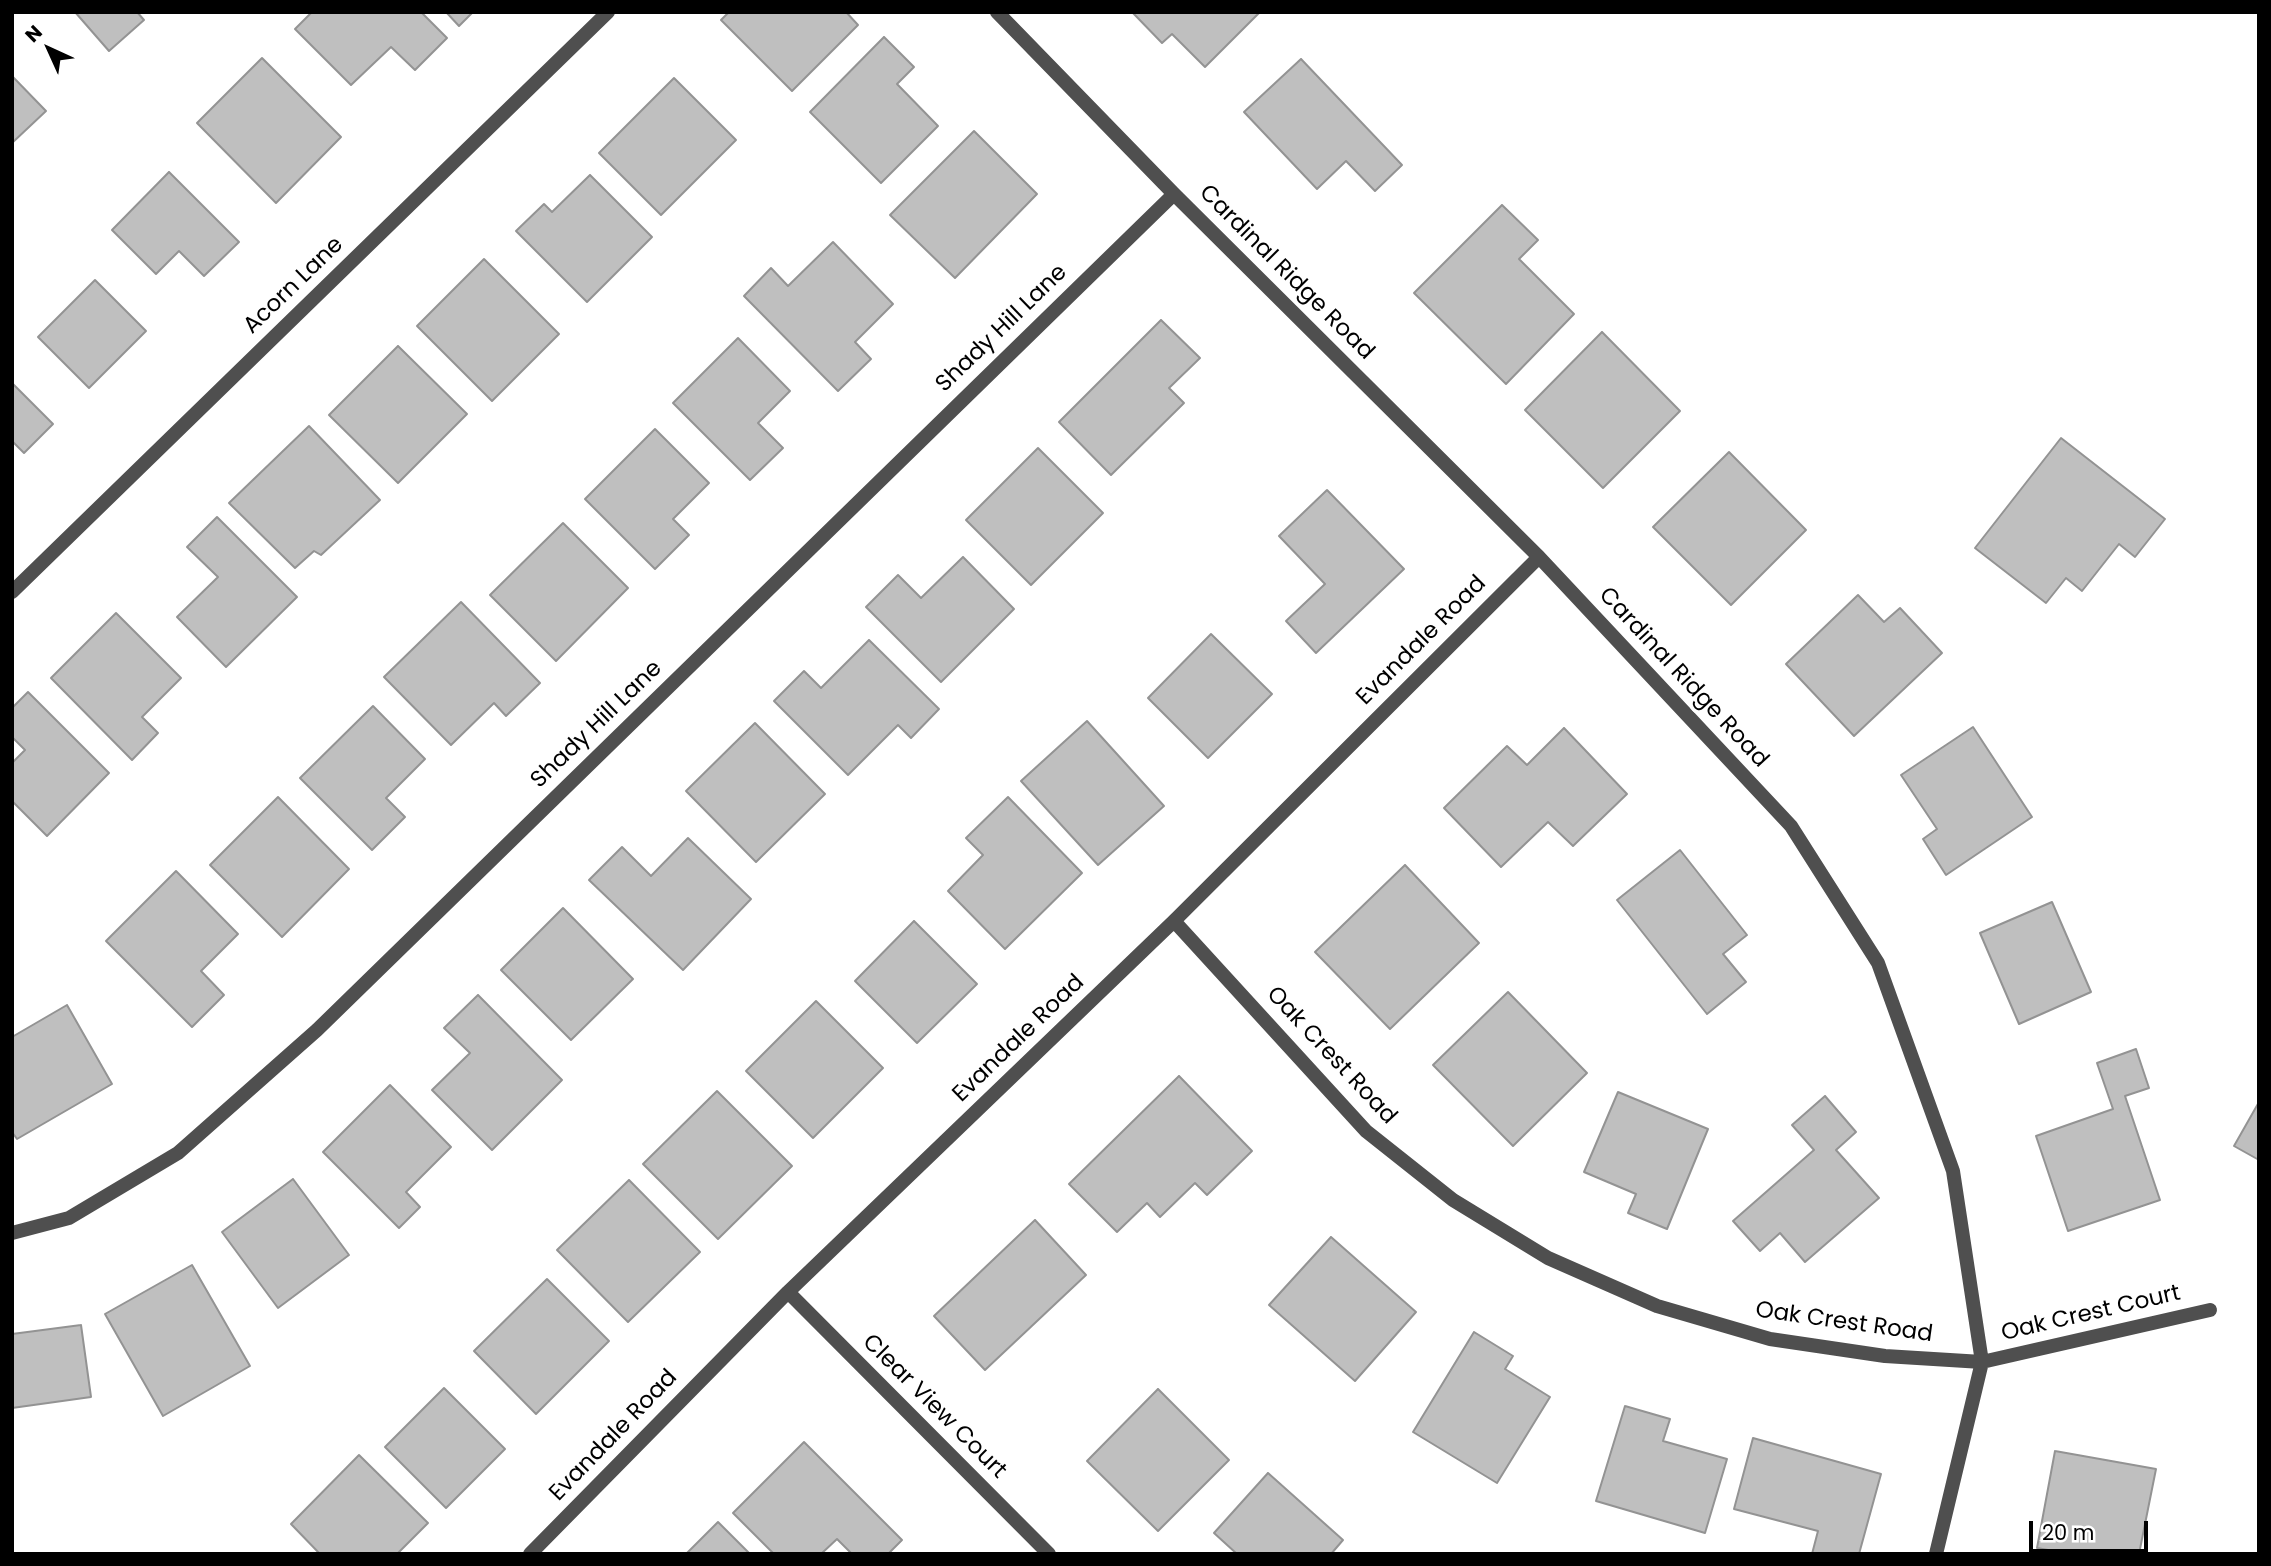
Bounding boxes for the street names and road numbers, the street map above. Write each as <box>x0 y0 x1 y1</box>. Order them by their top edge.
street label: Cardinal Ridge Road <box>1193 180 1379 366</box>
street label: Acorn Lane <box>238 232 350 340</box>
street label: Shady Hill Lane <box>931 259 1073 399</box>
street label: Evandale Road <box>1351 570 1493 712</box>
street label: Cardinal Ridge Road <box>1592 582 1774 774</box>
street label: Shady Hill Lane <box>526 655 668 795</box>
street label: Evandale Road <box>948 969 1090 1109</box>
street label: Oak Crest Road <box>1260 981 1402 1131</box>
street label: Oak Crest Court <box>1999 1280 2183 1348</box>
street label: Oak Crest Road <box>1754 1297 1934 1349</box>
street label: Clear View Court <box>856 1329 1012 1485</box>
street label: Evandale Road <box>544 1365 684 1507</box>

